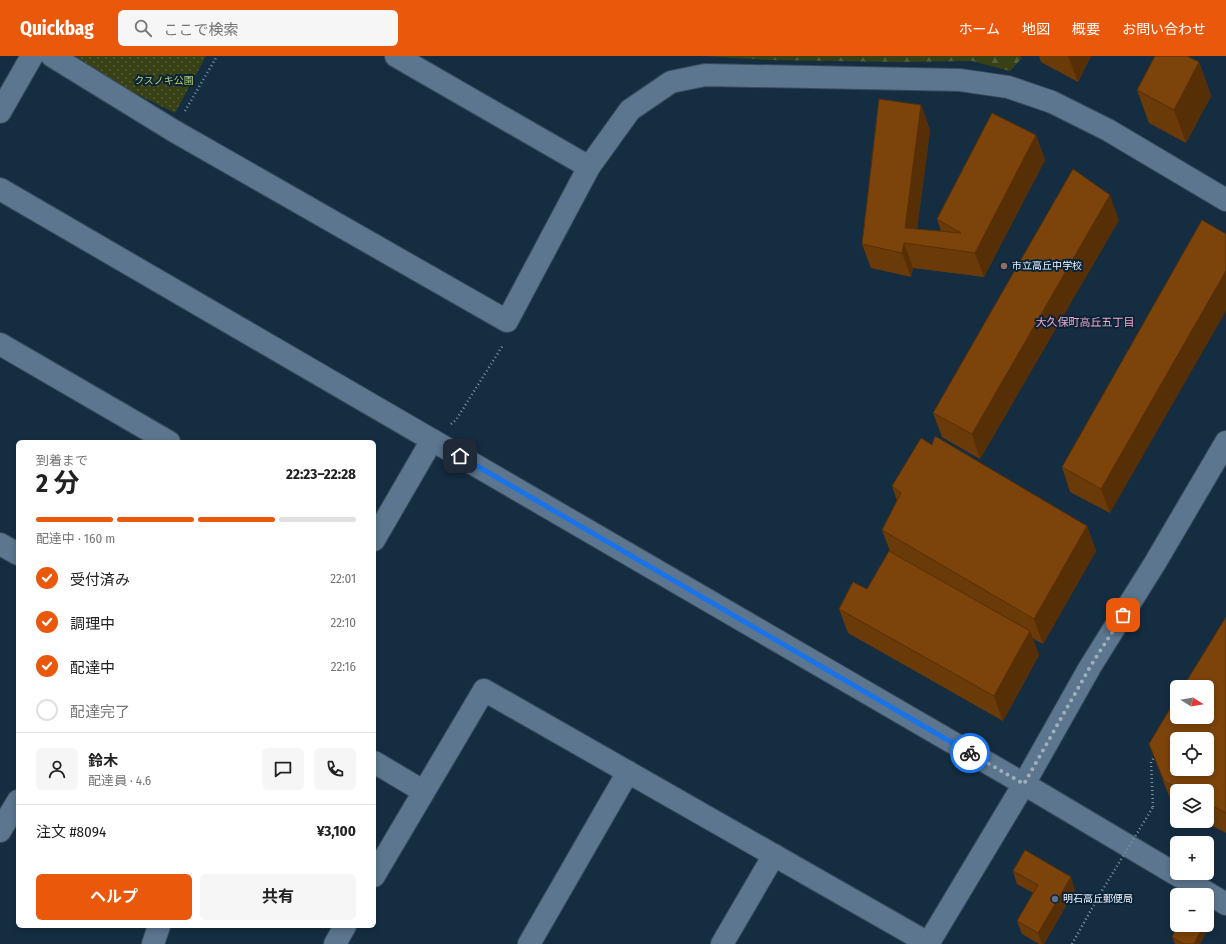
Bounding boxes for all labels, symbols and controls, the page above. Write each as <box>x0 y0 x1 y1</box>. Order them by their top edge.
search box <box>118 10 398 46</box>
text: Quickbag <box>20 17 94 40</box>
icon: search <box>132 17 154 39</box>
text: ここで検索 <box>164 21 239 39</box>
text: ホーム <box>958 21 1000 38</box>
text: 地図 <box>1022 21 1050 38</box>
text: 概要 <box>1072 21 1100 38</box>
text: お問い合わせ <box>1122 21 1206 38</box>
park label: クスノキ公園 <box>134 75 194 87</box>
place label: 市立高丘中学校 <box>1012 260 1082 272</box>
marker: 市立高丘中学校 <box>999 261 1009 271</box>
district label: 大久保町高丘五丁目 <box>1036 316 1135 329</box>
pin <box>443 439 477 473</box>
icon: home <box>449 445 471 467</box>
text: 到着まで <box>36 453 88 468</box>
text: 22:23–22:28 <box>286 465 356 483</box>
text: 2 分 <box>36 468 79 499</box>
text: 配達中 · 160 m <box>36 531 115 546</box>
icon: check <box>36 567 58 589</box>
text: 受付済み <box>70 571 130 589</box>
text: 22:01 <box>330 571 356 586</box>
pin <box>1106 598 1140 632</box>
icon: bag <box>1112 604 1134 626</box>
icon: check <box>36 611 58 633</box>
text: 調理中 <box>70 615 115 633</box>
text: 22:10 <box>330 615 356 630</box>
icon: check <box>36 655 58 677</box>
text: 配達中 <box>70 659 115 677</box>
text: 22:16 <box>331 659 356 674</box>
north arrow <box>1170 680 1214 724</box>
map controls <box>1170 680 1214 932</box>
text: 配達完了 <box>70 703 130 721</box>
button: locate <box>1170 732 1214 776</box>
courier <box>950 733 990 773</box>
icon: bike <box>959 742 981 764</box>
button: person <box>36 748 78 790</box>
button: chat <box>262 748 304 790</box>
button: phone <box>314 748 356 790</box>
text: 鈴木 <box>88 752 118 770</box>
text: 配達員 · 4.6 <box>88 773 151 788</box>
button: layers <box>1170 784 1214 828</box>
text: ¥3,100 <box>317 822 356 840</box>
text: 注文 #8094 <box>36 823 106 841</box>
button: + <box>1170 836 1214 880</box>
button: ヘルプ <box>36 874 192 920</box>
button: 共有 <box>200 874 356 920</box>
button: − <box>1170 888 1214 932</box>
place label: 明石高丘郵便局 <box>1063 893 1133 905</box>
marker: 明石高丘郵便局 <box>1050 894 1060 904</box>

